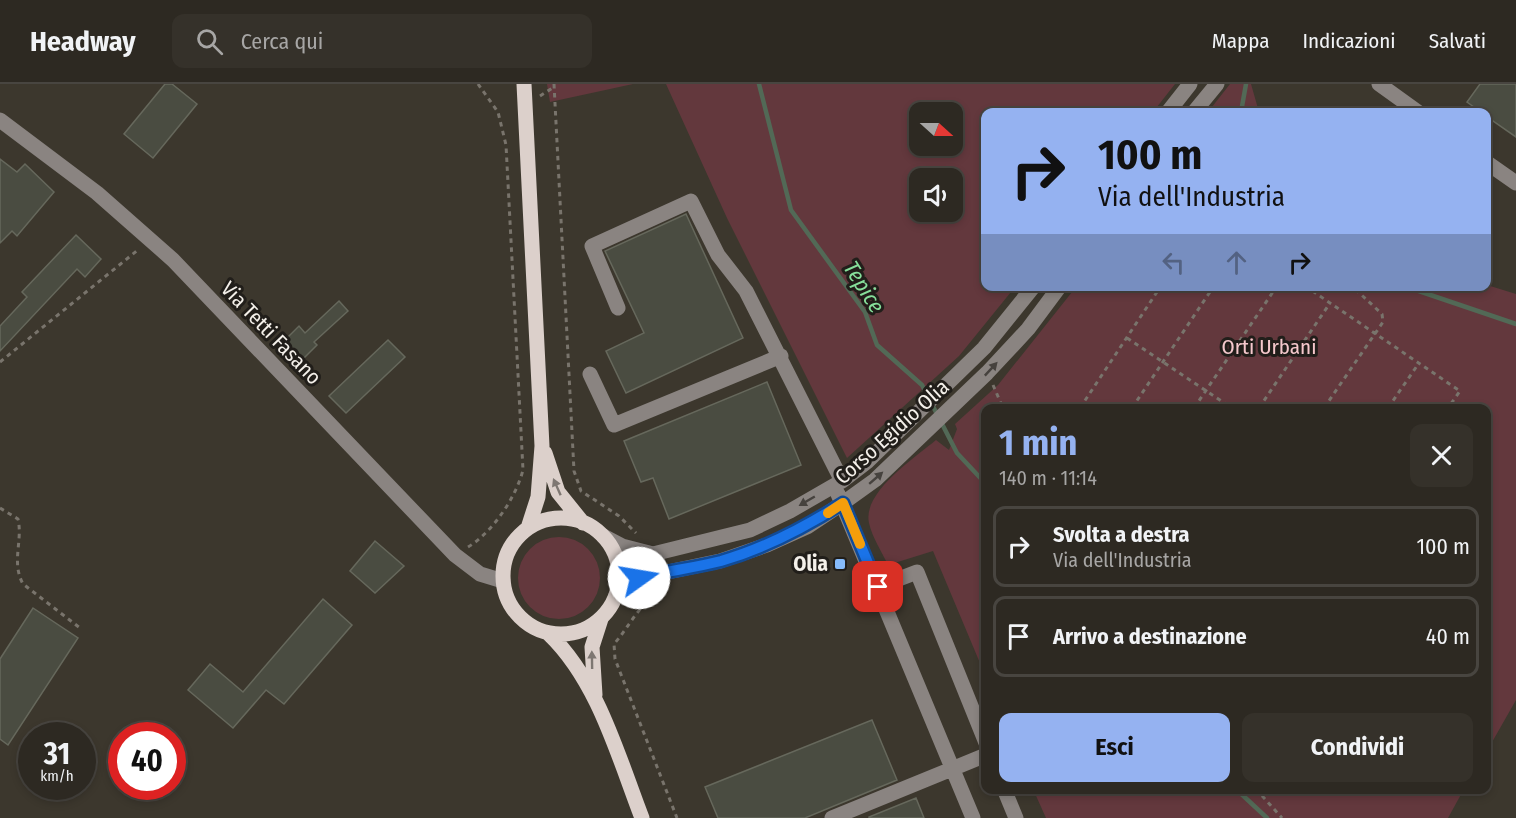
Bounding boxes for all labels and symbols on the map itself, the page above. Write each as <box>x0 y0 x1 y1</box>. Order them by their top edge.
north arrow <box>909 102 963 156</box>
water label: Tepice <box>838 256 890 318</box>
street label: Via Tetti Fasano <box>215 276 327 390</box>
park label: Orti Urbani <box>1222 334 1316 360</box>
one-way arrow <box>983 362 997 376</box>
street label: Corso Egidio Olia <box>830 374 954 490</box>
one-way arrow <box>868 472 883 485</box>
one-way arrow <box>552 478 562 496</box>
one-way arrow <box>799 496 815 507</box>
position arrow <box>607 546 671 610</box>
place label: Olia <box>793 551 828 577</box>
marker: Olia <box>833 557 847 571</box>
pin <box>852 561 903 612</box>
one-way arrow <box>588 650 597 669</box>
speed limit sign: 40 <box>108 722 186 800</box>

